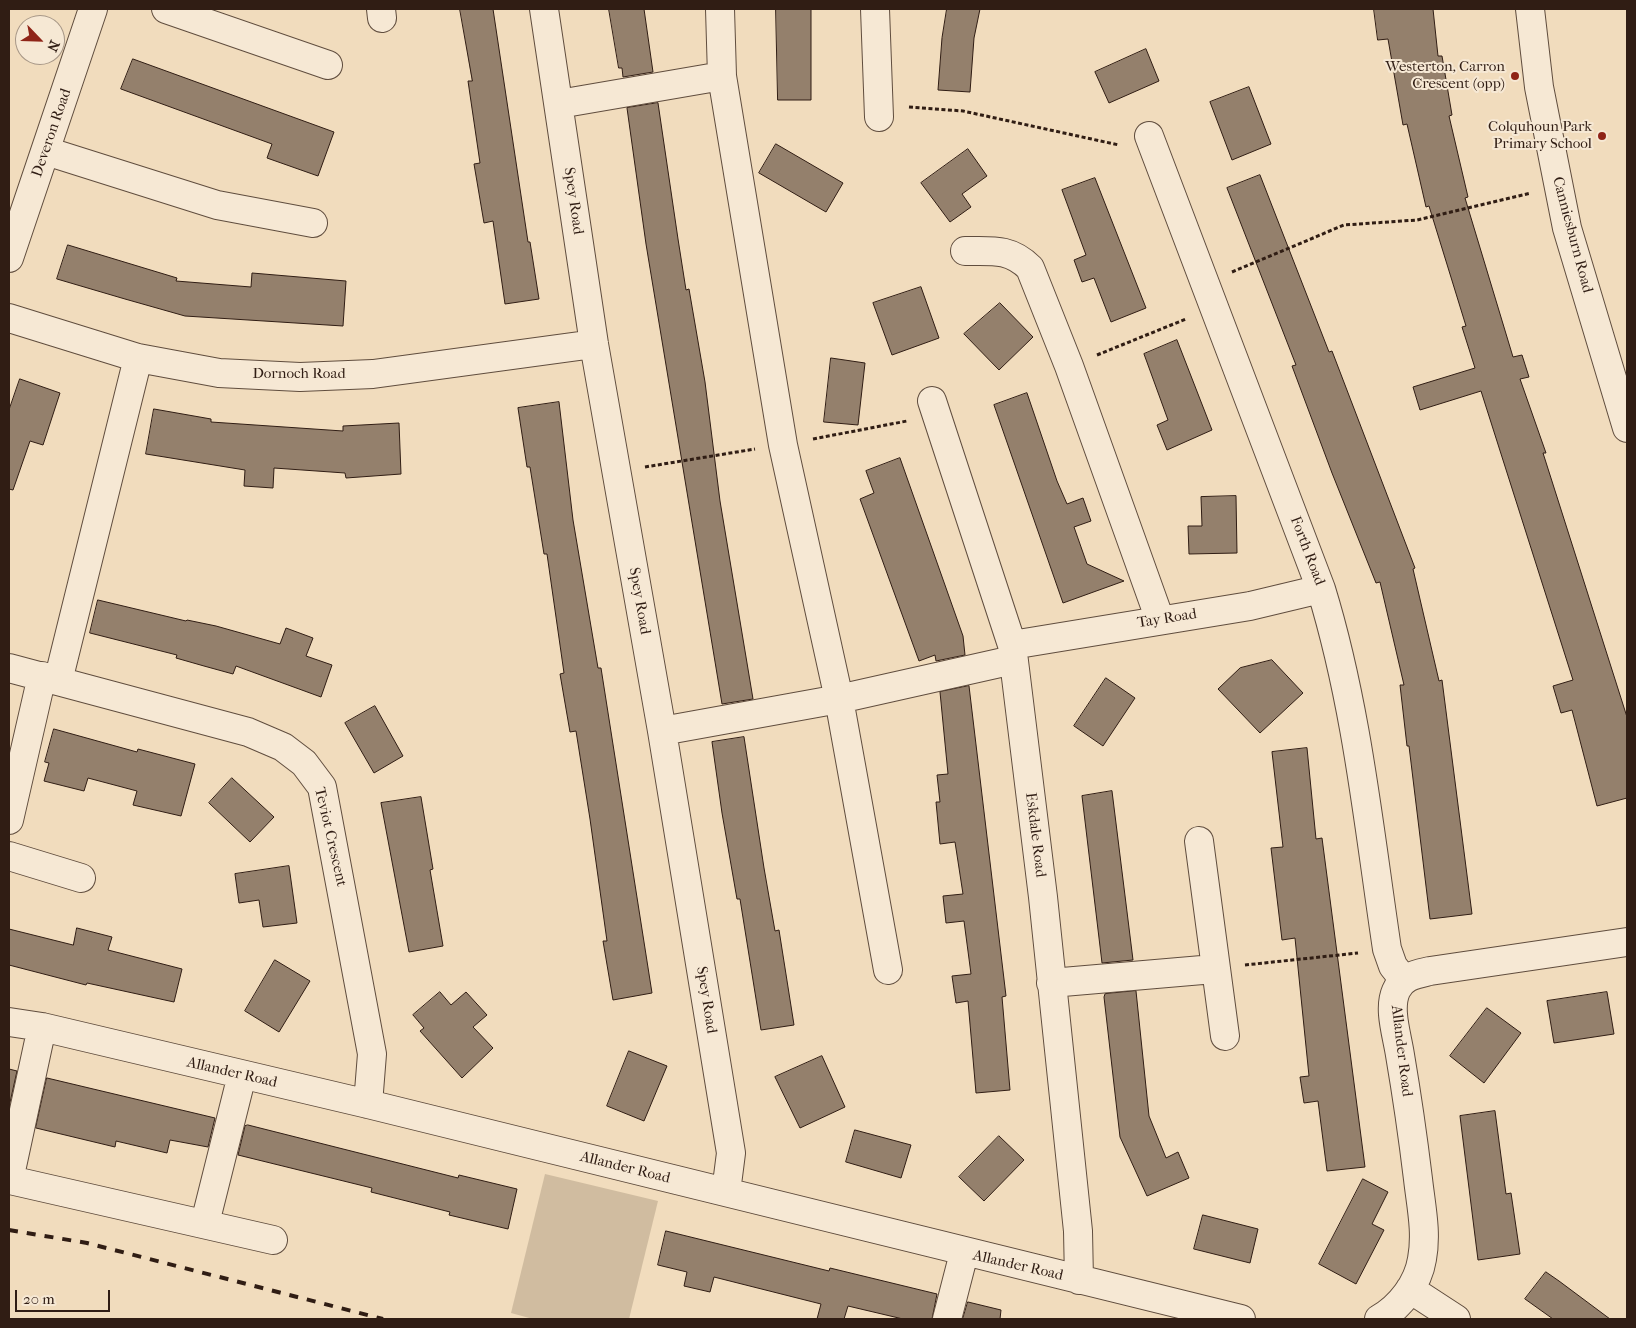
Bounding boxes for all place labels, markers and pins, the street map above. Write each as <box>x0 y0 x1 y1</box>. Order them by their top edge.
place label: Westerton, Carron Crescent (opp) <box>1385 58 1505 93</box>
marker: Westerton, Carron Crescent (opp) <box>1509 70 1521 82</box>
place label: Colquhoun Park Primary School <box>1488 118 1592 153</box>
marker: Colquhoun Park Primary School <box>1596 130 1608 142</box>

